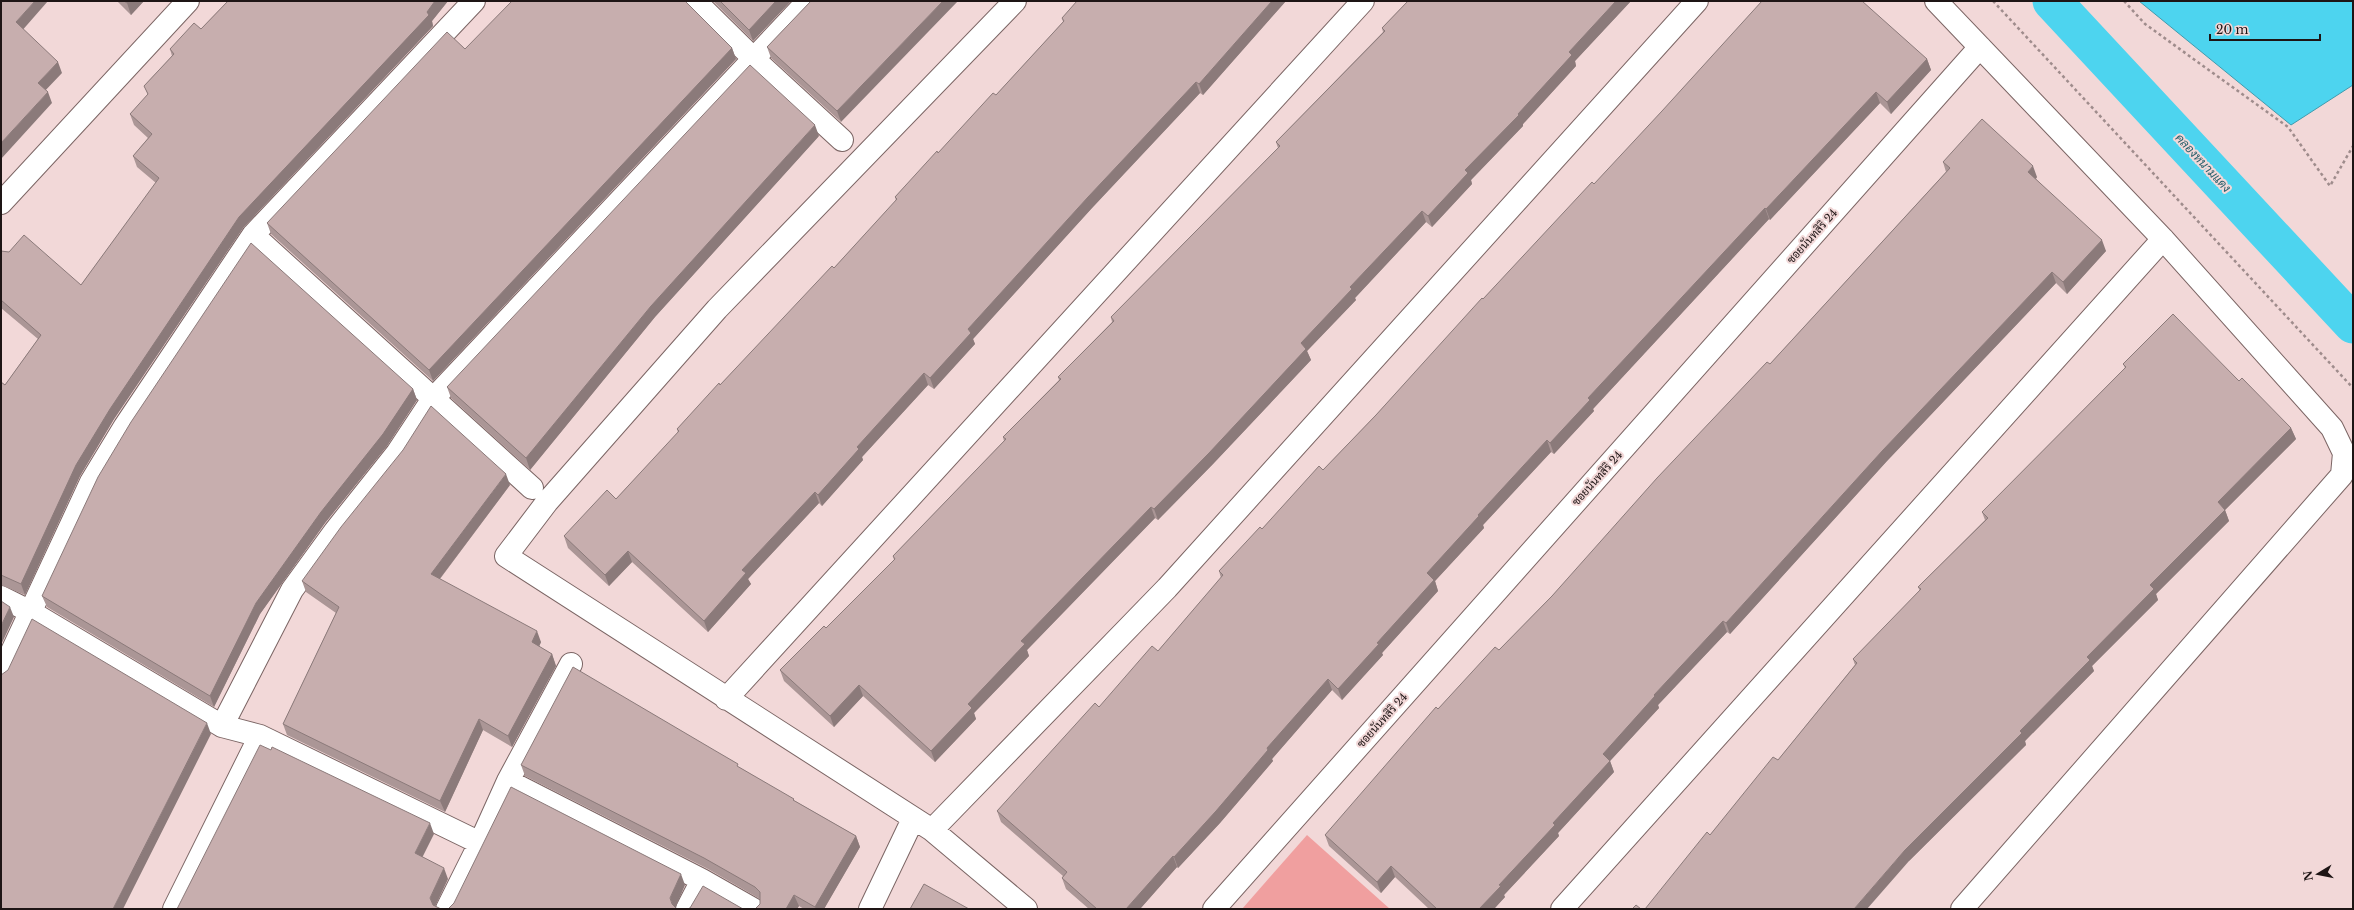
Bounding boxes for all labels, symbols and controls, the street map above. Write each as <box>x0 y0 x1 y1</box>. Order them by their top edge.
scale bar <box>2210 16 2320 42</box>
text: 20 m <box>2216 22 2248 37</box>
water label: คลองหนามแดง <box>2172 130 2235 195</box>
street label: ซอยนันทสิริ 24 <box>1784 206 1840 266</box>
street label: ซอยนันทสิริ 24 <box>1569 448 1625 508</box>
street label: ซอยนันทสิริ 24 <box>1354 690 1410 750</box>
north arrow <box>2298 854 2338 894</box>
text: N <box>2300 869 2316 882</box>

